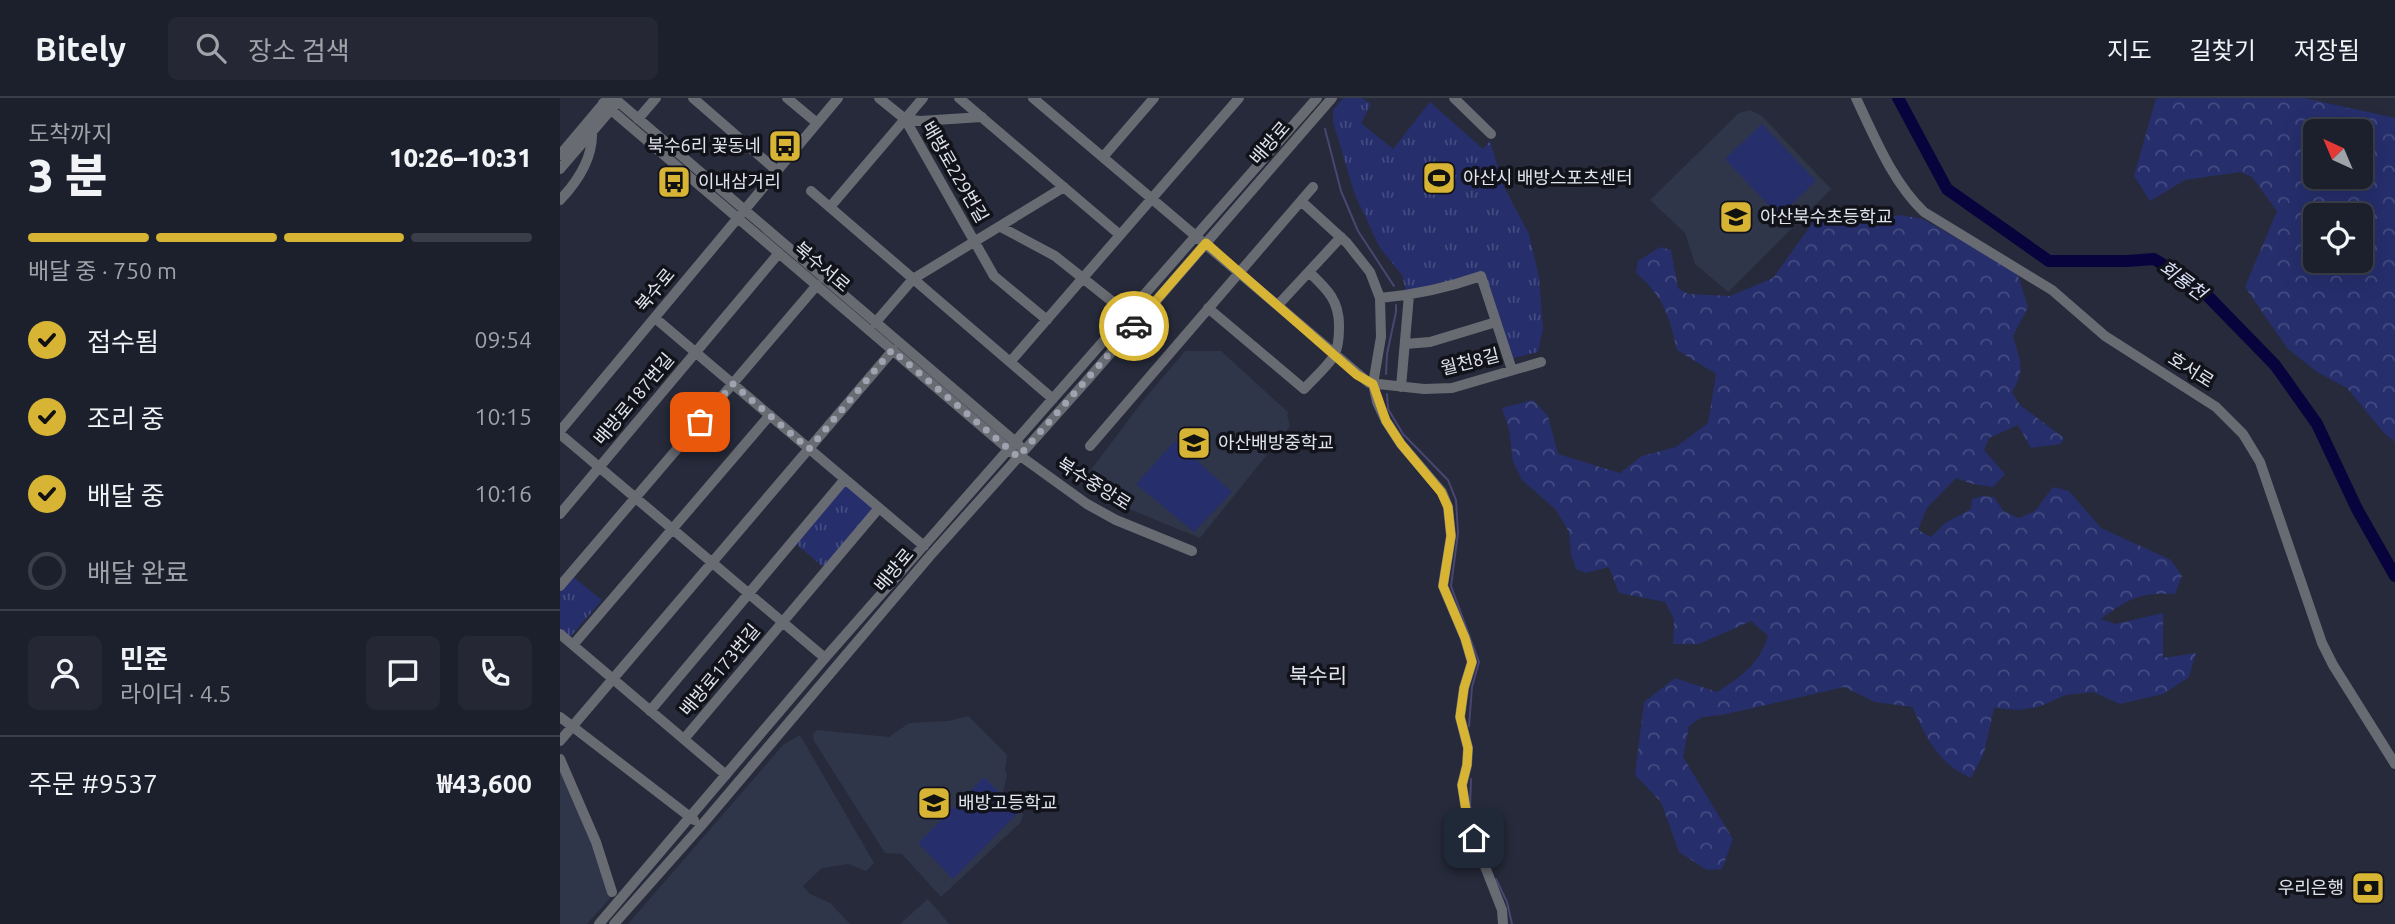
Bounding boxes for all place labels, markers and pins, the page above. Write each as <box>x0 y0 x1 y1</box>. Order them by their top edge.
bus stop icon: 북수6리 꽃동네 <box>766 127 804 165</box>
place label: 북수6리 꽃동네 <box>647 135 761 155</box>
sports icon: 아산시 배방스포츠센터 <box>1420 159 1458 197</box>
bus stop icon: 이내삼거리 <box>655 163 693 201</box>
place label: 아산시 배방스포츠센터 <box>1463 167 1633 187</box>
place label: 이내삼거리 <box>698 171 781 191</box>
school or university icon: 아산북수초등학교 <box>1717 198 1755 236</box>
place label: 아산북수초등학교 <box>1760 206 1892 226</box>
pin <box>670 392 730 452</box>
school or university icon: 아산배방중학교 <box>1175 424 1213 462</box>
place label: 아산배방중학교 <box>1218 432 1334 452</box>
school or university icon: 배방고등학교 <box>915 784 953 822</box>
place label: 배방고등학교 <box>958 792 1057 812</box>
pin <box>1444 808 1504 868</box>
bank icon: 우리은행 <box>2349 869 2387 907</box>
place label: 우리은행 <box>2278 877 2344 897</box>

